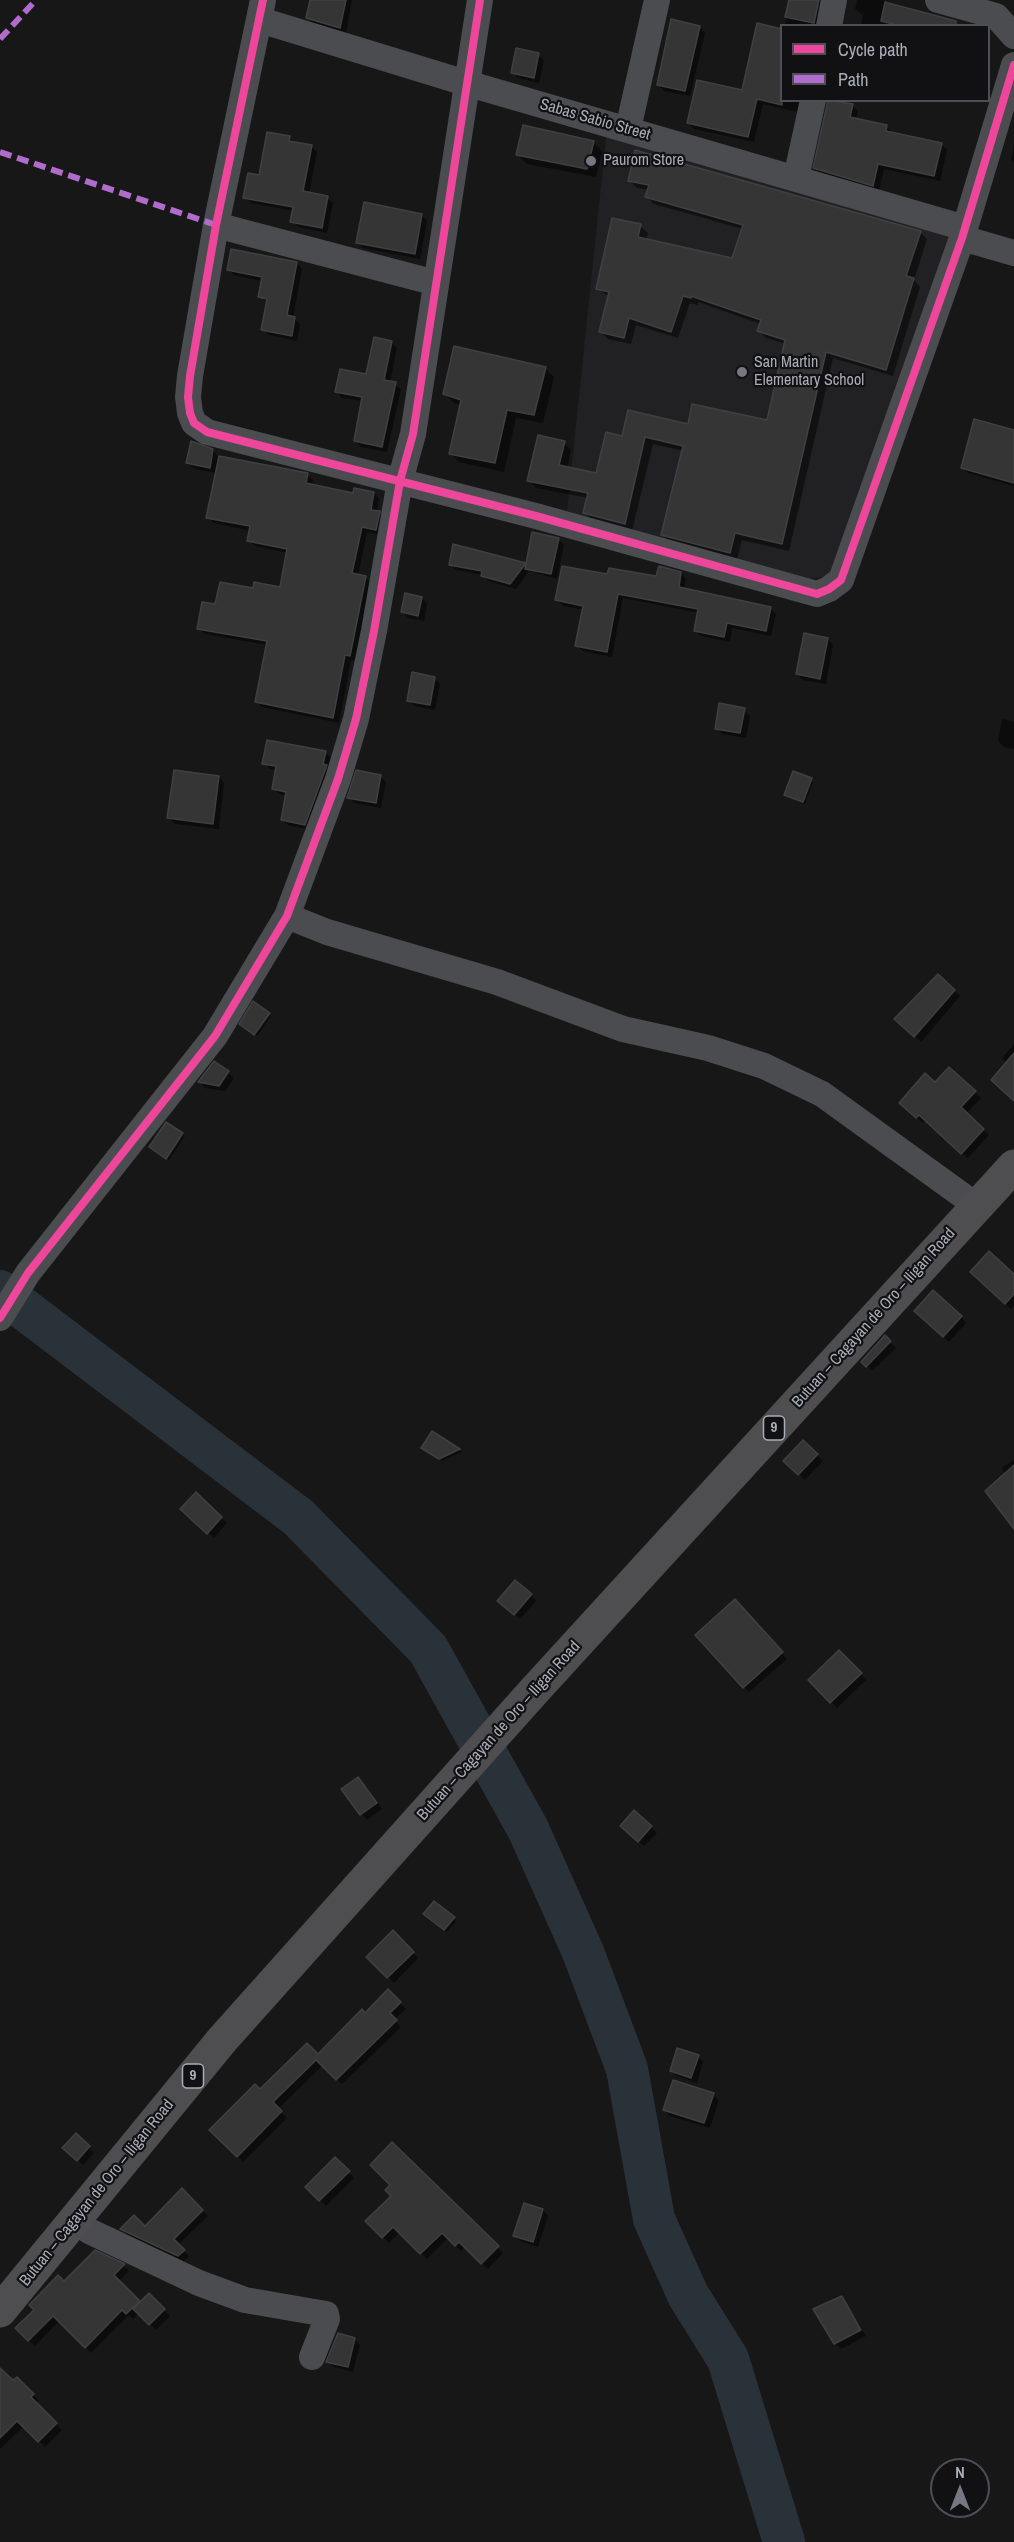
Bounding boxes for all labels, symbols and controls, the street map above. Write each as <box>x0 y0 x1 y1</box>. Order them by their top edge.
legend <box>780 24 990 102</box>
text: Cycle path <box>838 37 908 62</box>
text: Path <box>838 67 868 92</box>
street label: Sabas Sabio Street <box>538 95 652 145</box>
place label: Paurom Store <box>603 151 684 171</box>
marker: Paurom Store <box>584 154 598 168</box>
place label: San Martin Elementary School <box>754 353 864 391</box>
marker: San Martin Elementary School <box>735 365 749 379</box>
street label: Butuan – Cagayan de Oro – Iligan Road <box>789 1225 959 1411</box>
road number: 9 <box>764 1416 784 1440</box>
street label: Butuan – Cagayan de Oro – Iligan Road <box>414 1638 584 1824</box>
road number: 9 <box>182 2064 204 2088</box>
street label: Butuan – Cagayan de Oro – Iligan Road <box>16 2096 178 2290</box>
north arrow <box>930 2458 990 2518</box>
text: N <box>955 2461 965 2483</box>

